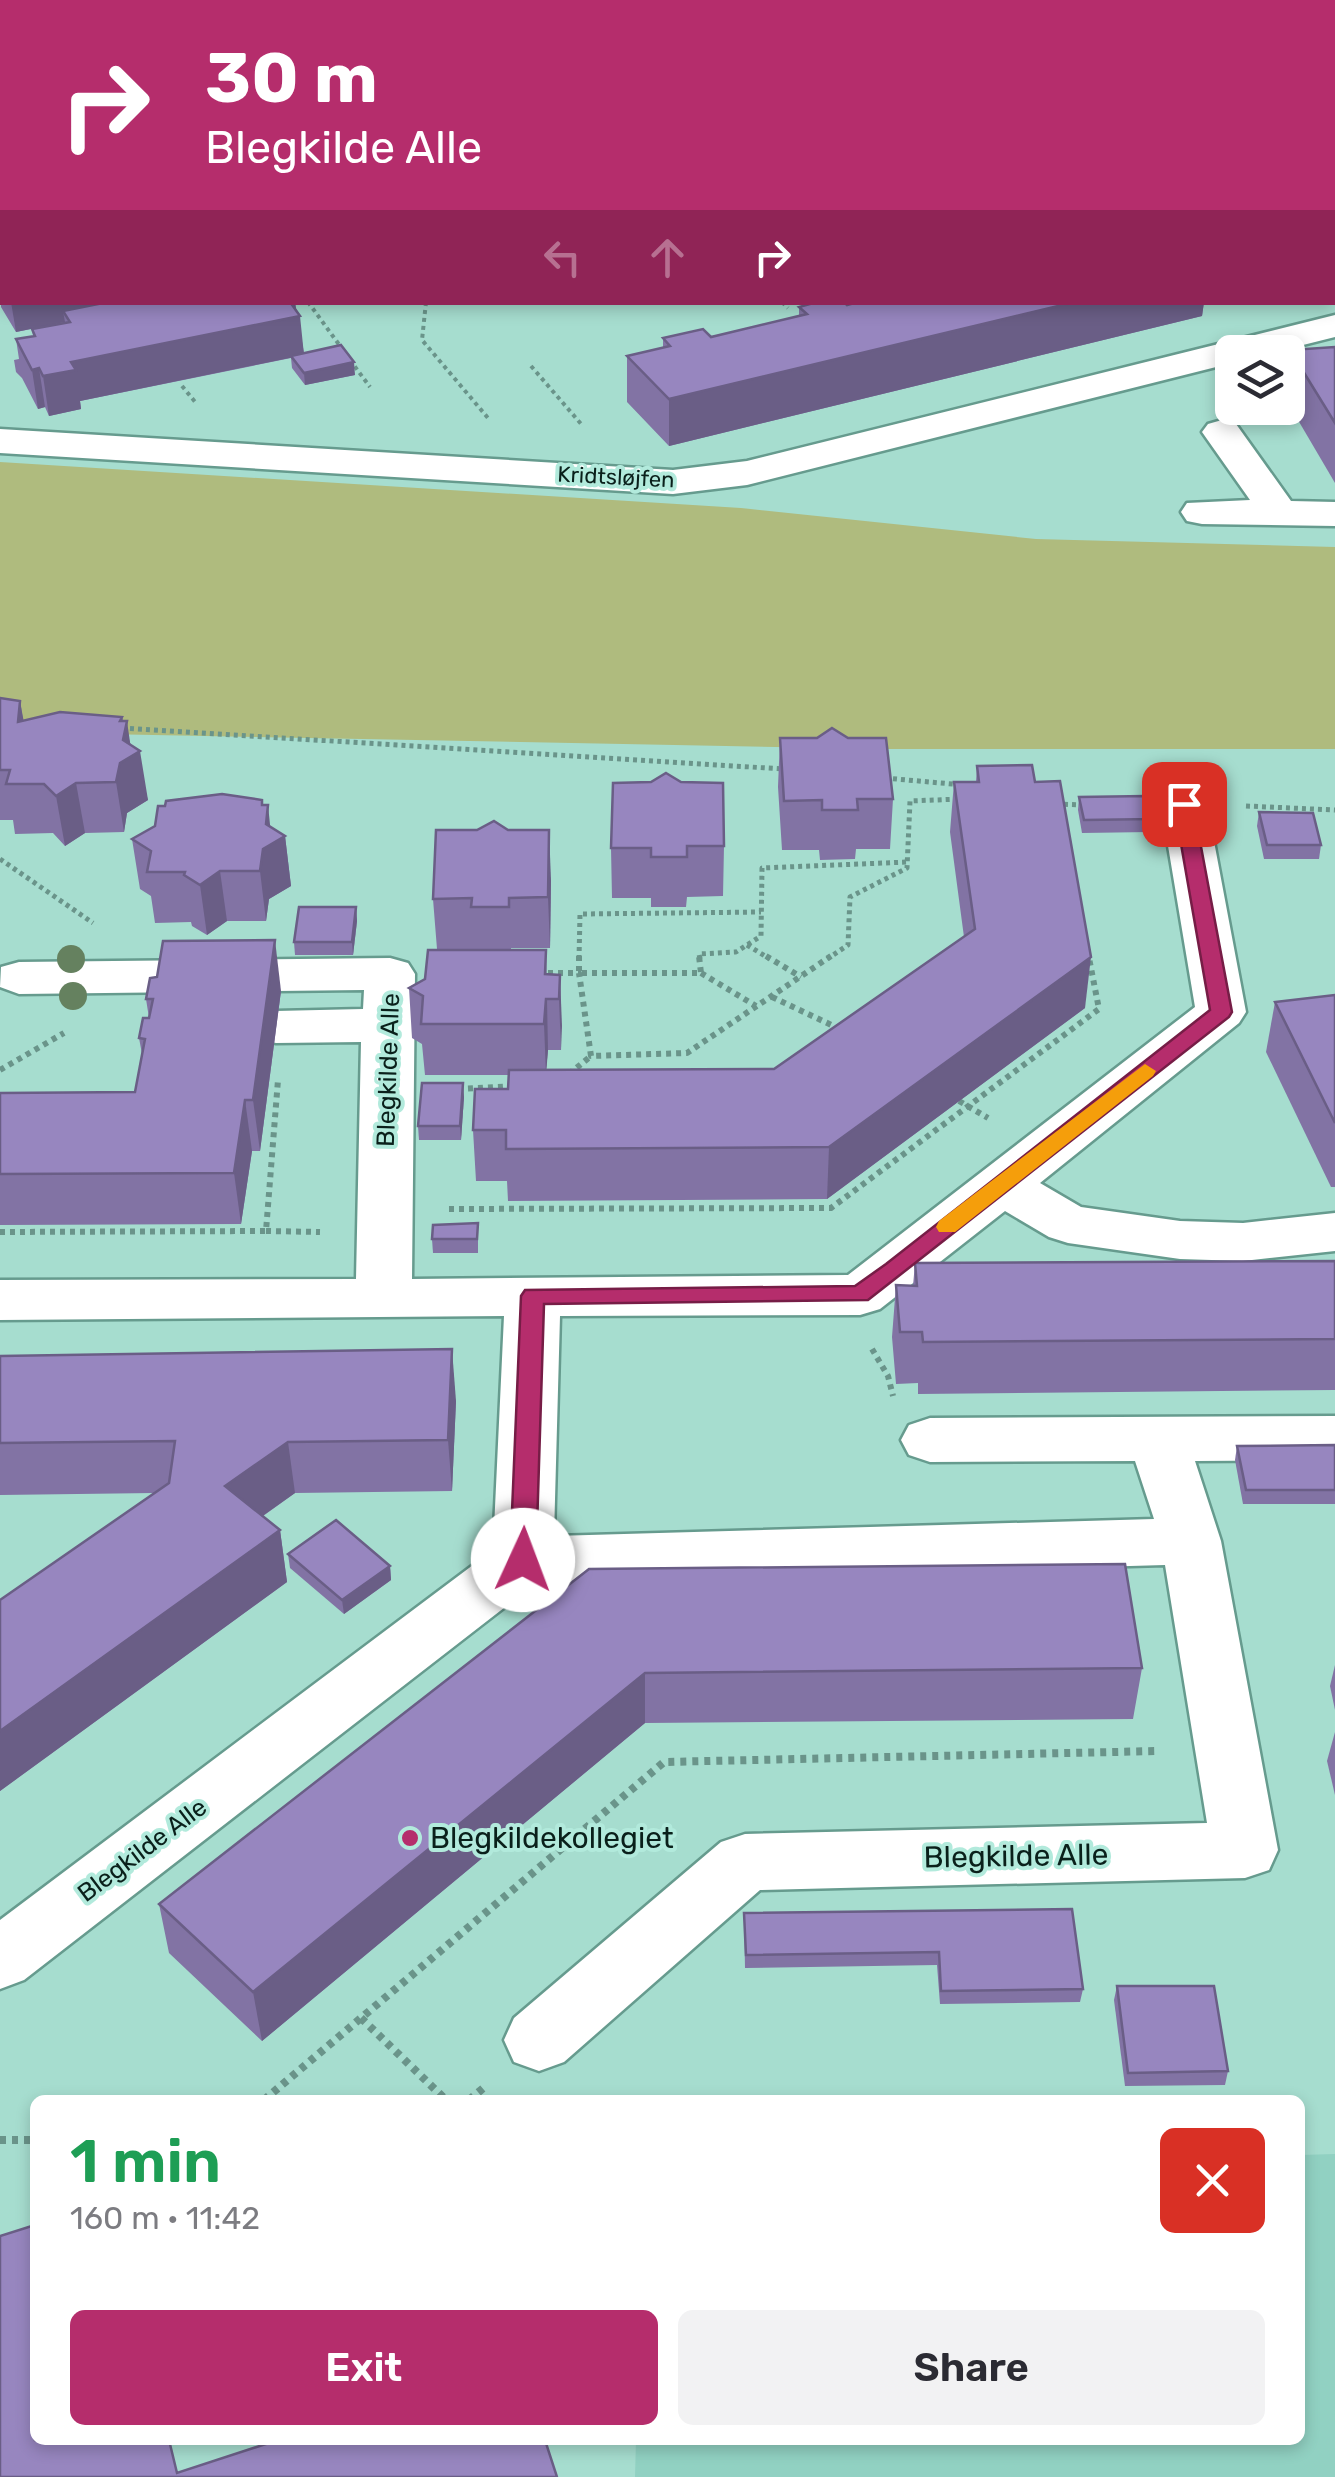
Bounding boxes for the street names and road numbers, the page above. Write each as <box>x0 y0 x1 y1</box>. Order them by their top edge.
street label: Kridtsløjfen <box>557 460 675 494</box>
street label: Blegkilde Alle <box>371 993 405 1147</box>
street label: Blegkilde Alle <box>72 1792 212 1908</box>
street label: Blegkilde Alle <box>923 1836 1109 1876</box>

